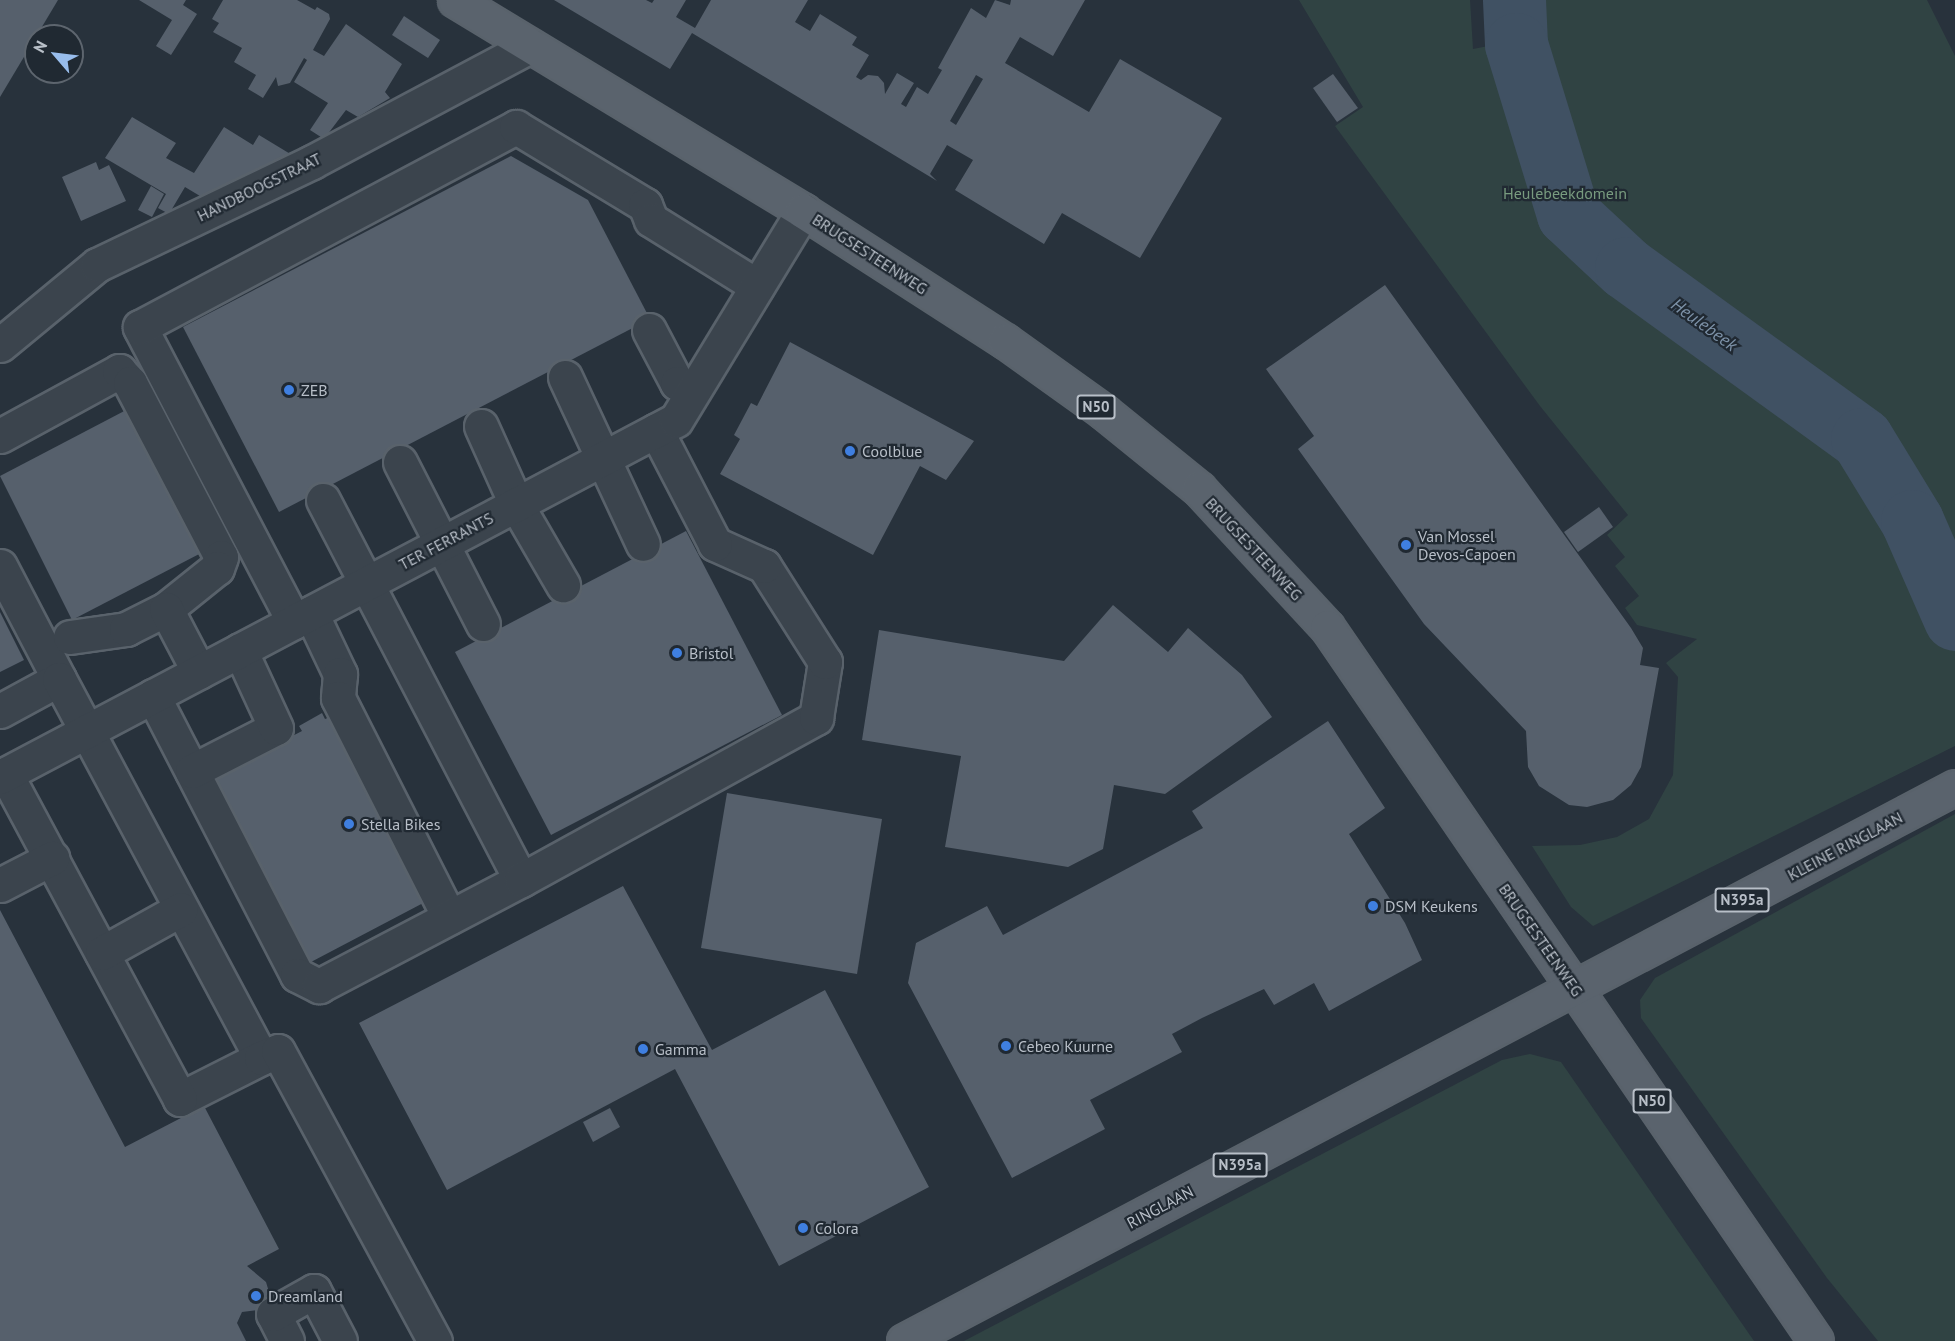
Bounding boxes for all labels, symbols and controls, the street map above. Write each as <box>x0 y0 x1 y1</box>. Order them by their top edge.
north arrow <box>24 24 84 84</box>
text: N <box>29 37 51 56</box>
street label: HANDBOOGSTRAAT <box>194 149 324 225</box>
park label: Heulebeekdomein <box>1503 183 1627 203</box>
street label: BRUGSESTEENWEG <box>809 210 931 298</box>
water label: Heulebeek <box>1667 294 1741 356</box>
place label: ZEB <box>301 380 328 400</box>
marker: ZEB <box>282 383 296 397</box>
road number: N50 <box>1076 395 1116 419</box>
place label: Coolblue <box>862 441 922 461</box>
marker: Coolblue <box>843 444 857 458</box>
street label: BRUGSESTEENWEG <box>1202 494 1306 604</box>
street label: TER FERRANTS <box>395 508 497 574</box>
place label: Van Mossel Devos-Capoen <box>1418 526 1516 564</box>
marker: Van Mossel Devos-Capoen <box>1399 538 1413 552</box>
place label: Bristol <box>689 643 733 663</box>
marker: Bristol <box>670 646 684 660</box>
street label: KLEINE RINGLAAN <box>1784 808 1906 884</box>
place label: Stella Bikes <box>361 814 440 834</box>
marker: Stella Bikes <box>342 817 356 831</box>
street label: BRUGSESTEENWEG <box>1495 880 1587 1000</box>
road number: N395a <box>1714 888 1770 912</box>
place label: DSM Keukens <box>1385 896 1478 916</box>
marker: DSM Keukens <box>1366 899 1380 913</box>
place label: Cebeo Kuurne <box>1018 1036 1113 1056</box>
place label: Gamma <box>655 1039 707 1059</box>
marker: Cebeo Kuurne <box>999 1039 1013 1053</box>
marker: Gamma <box>636 1042 650 1056</box>
road number: N50 <box>1632 1089 1672 1113</box>
road number: N395a <box>1212 1153 1268 1177</box>
street label: RINGLAAN <box>1123 1181 1197 1233</box>
place label: Colora <box>815 1218 859 1238</box>
marker: Colora <box>796 1221 810 1235</box>
place label: Dreamland <box>268 1286 343 1306</box>
marker: Dreamland <box>249 1289 263 1303</box>

